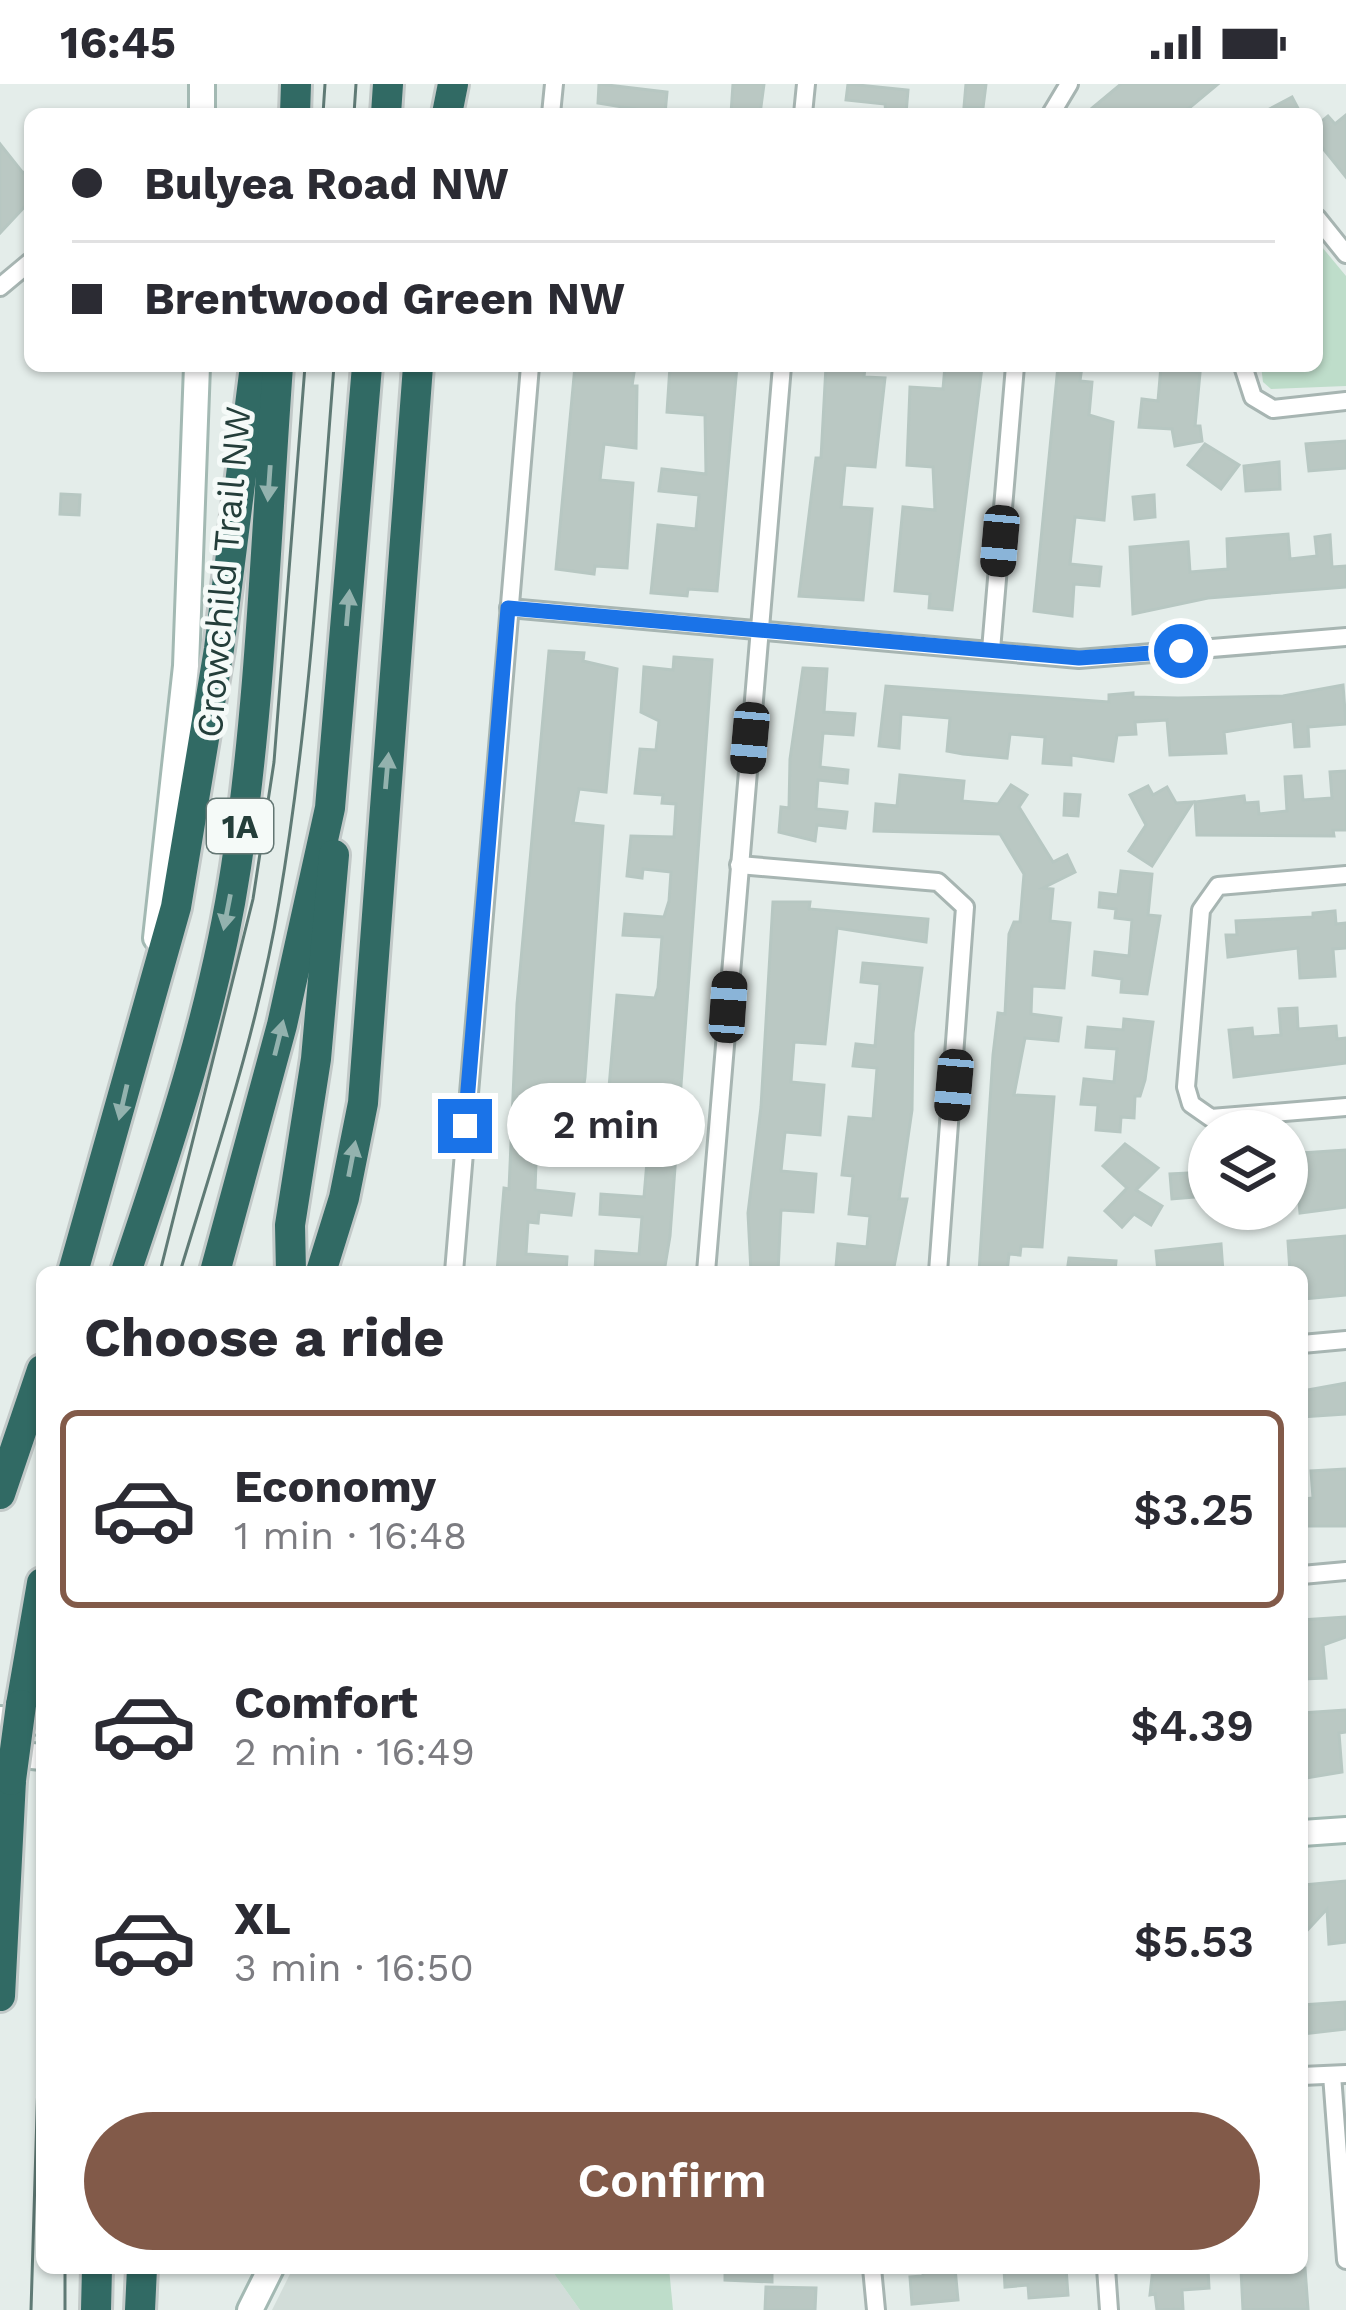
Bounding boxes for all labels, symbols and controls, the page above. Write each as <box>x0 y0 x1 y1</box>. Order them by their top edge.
text: 16:45 <box>60 16 176 69</box>
text: Bulyea Road NW <box>144 157 509 210</box>
text: Brentwood Green NW <box>144 272 625 325</box>
street label: Crowchild Trail NW <box>189 405 259 740</box>
one-way arrow <box>260 465 279 502</box>
car <box>979 504 1021 578</box>
one-way arrow <box>338 589 357 626</box>
route start <box>1154 624 1208 678</box>
car <box>729 701 771 775</box>
one-way arrow <box>378 752 397 789</box>
road number: 1A <box>207 799 273 853</box>
one-way arrow <box>217 894 236 932</box>
car <box>708 970 748 1044</box>
one-way arrow <box>270 1019 289 1056</box>
car <box>933 1048 975 1122</box>
one-way arrow <box>113 1084 132 1121</box>
callout: 2 min <box>507 1084 705 1168</box>
route end <box>438 1099 492 1153</box>
text: 2 min <box>553 1102 659 1147</box>
map controls <box>1188 1110 1308 1230</box>
button: layers <box>1188 1110 1308 1230</box>
one-way arrow <box>343 1140 362 1178</box>
text: Choose a ride <box>84 1306 445 1369</box>
icon: car <box>90 1455 198 1563</box>
text: Economy <box>234 1460 436 1513</box>
text: $3.25 <box>1134 1483 1254 1536</box>
text: 1 min · 16:48 <box>234 1513 467 1558</box>
icon: car <box>90 1671 198 1779</box>
text: Comfort <box>234 1676 418 1729</box>
text: $4.39 <box>1130 1699 1254 1752</box>
text: 2 min · 16:49 <box>234 1729 475 1774</box>
icon: car <box>90 1887 198 1995</box>
text: XL <box>234 1892 291 1945</box>
text: $5.53 <box>1134 1915 1254 1968</box>
text: 3 min · 16:50 <box>234 1945 474 1990</box>
button: Confirm <box>84 2112 1260 2250</box>

